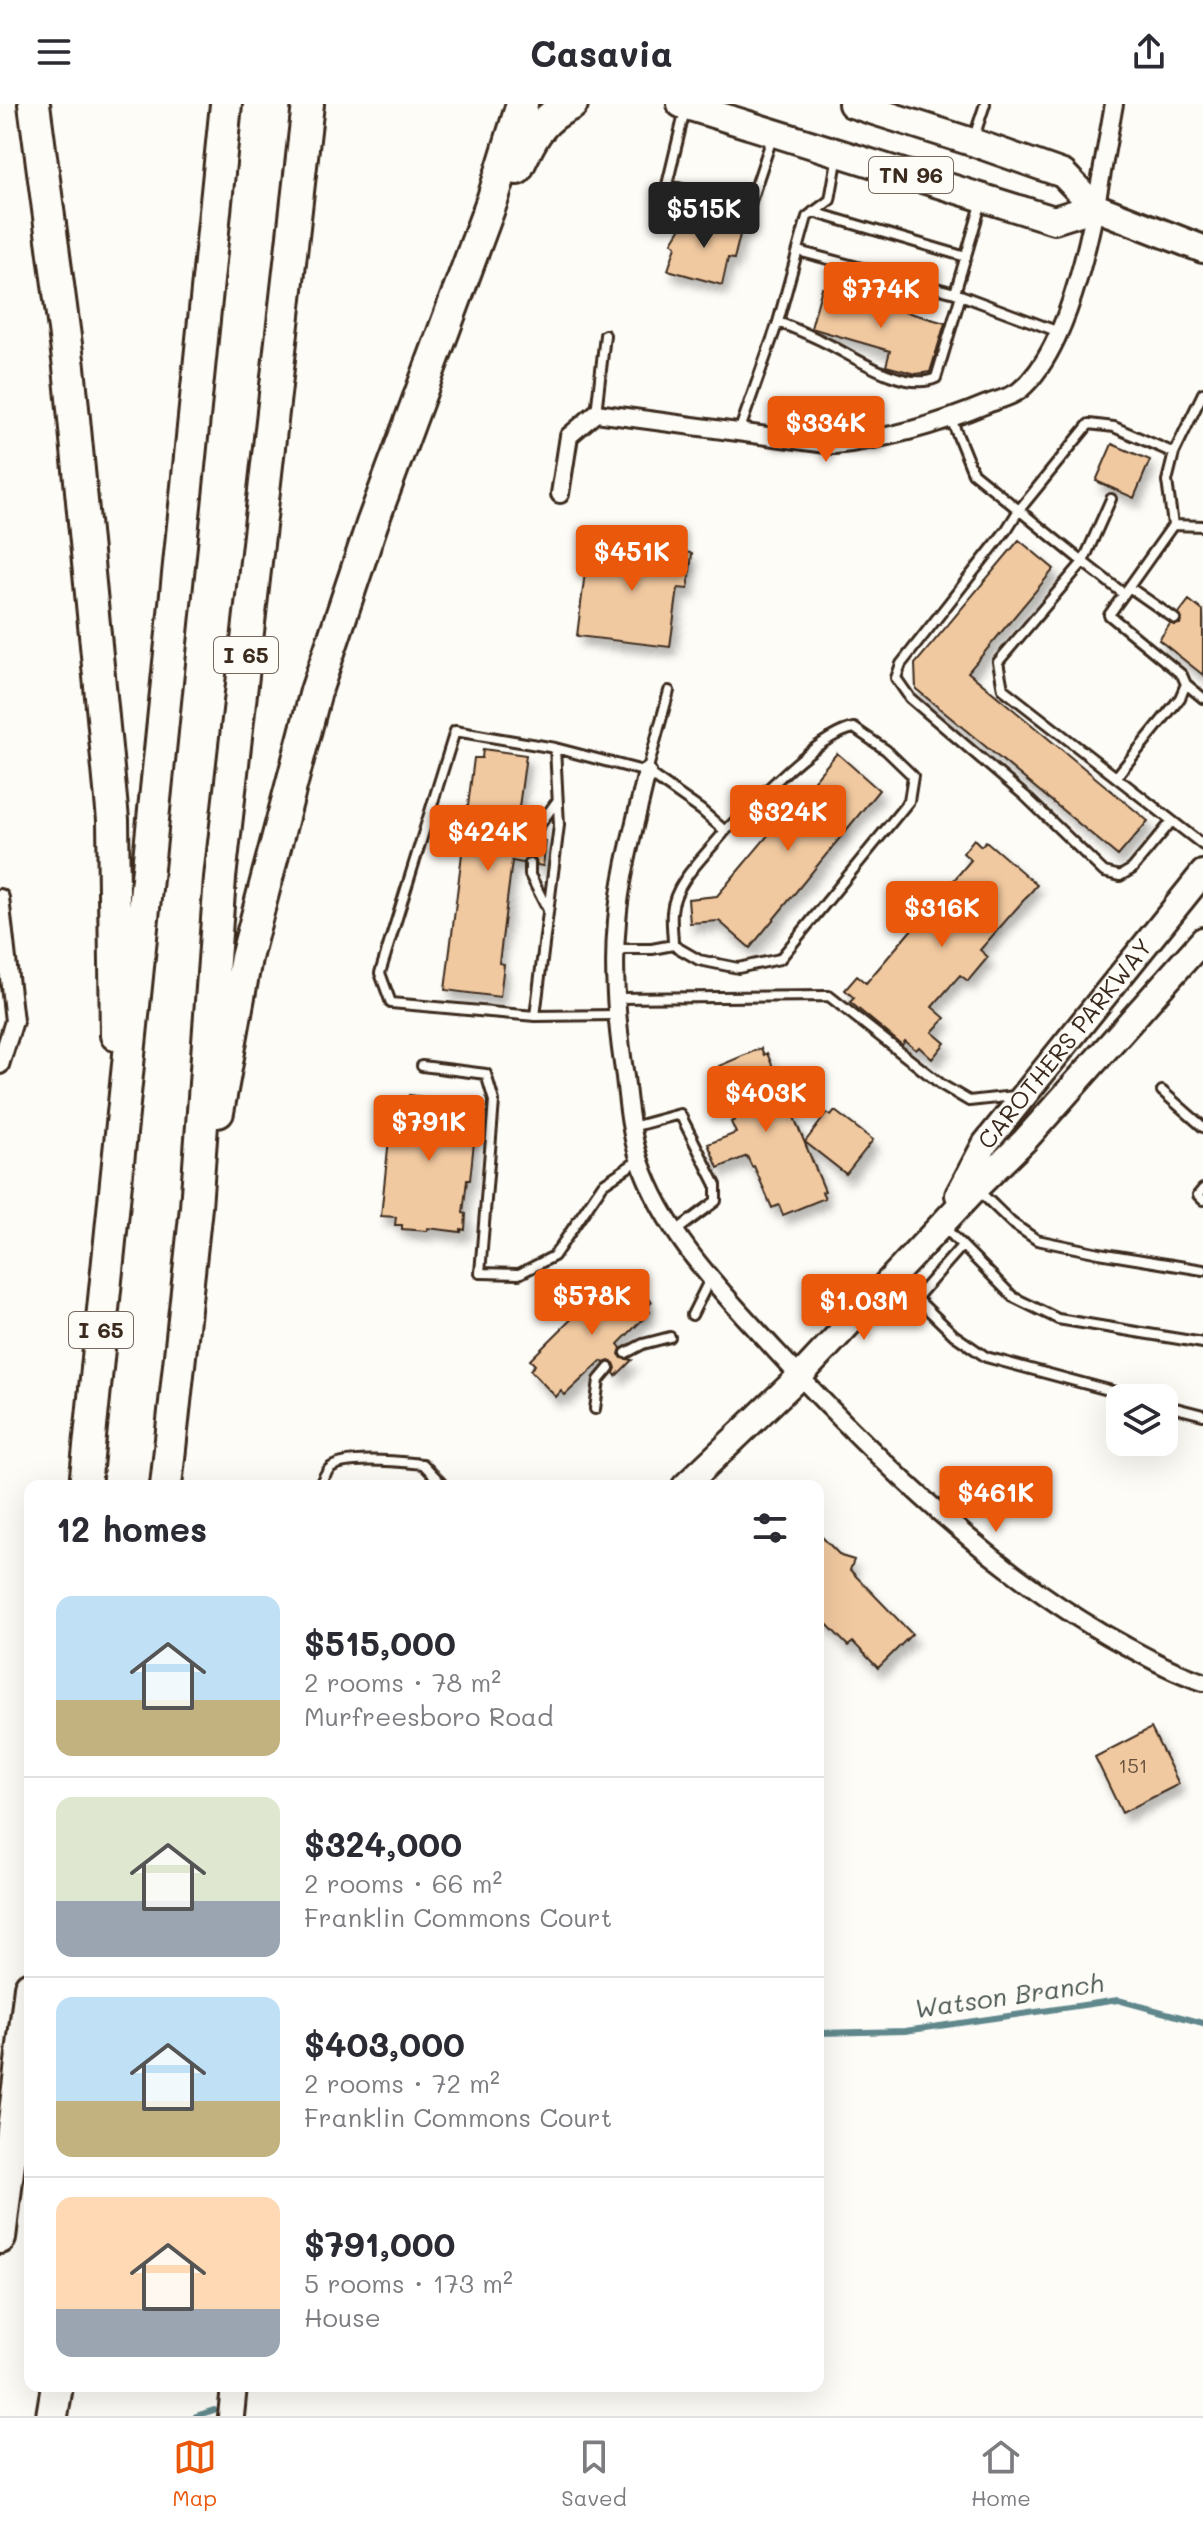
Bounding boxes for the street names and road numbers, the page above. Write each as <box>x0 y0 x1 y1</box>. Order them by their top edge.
road number: TN 96 <box>869 157 953 193</box>
road number: I 65 <box>214 637 278 673</box>
street label: CAROTHERS PARKWAY <box>970 931 1158 1155</box>
road number: I 65 <box>69 1312 133 1348</box>

